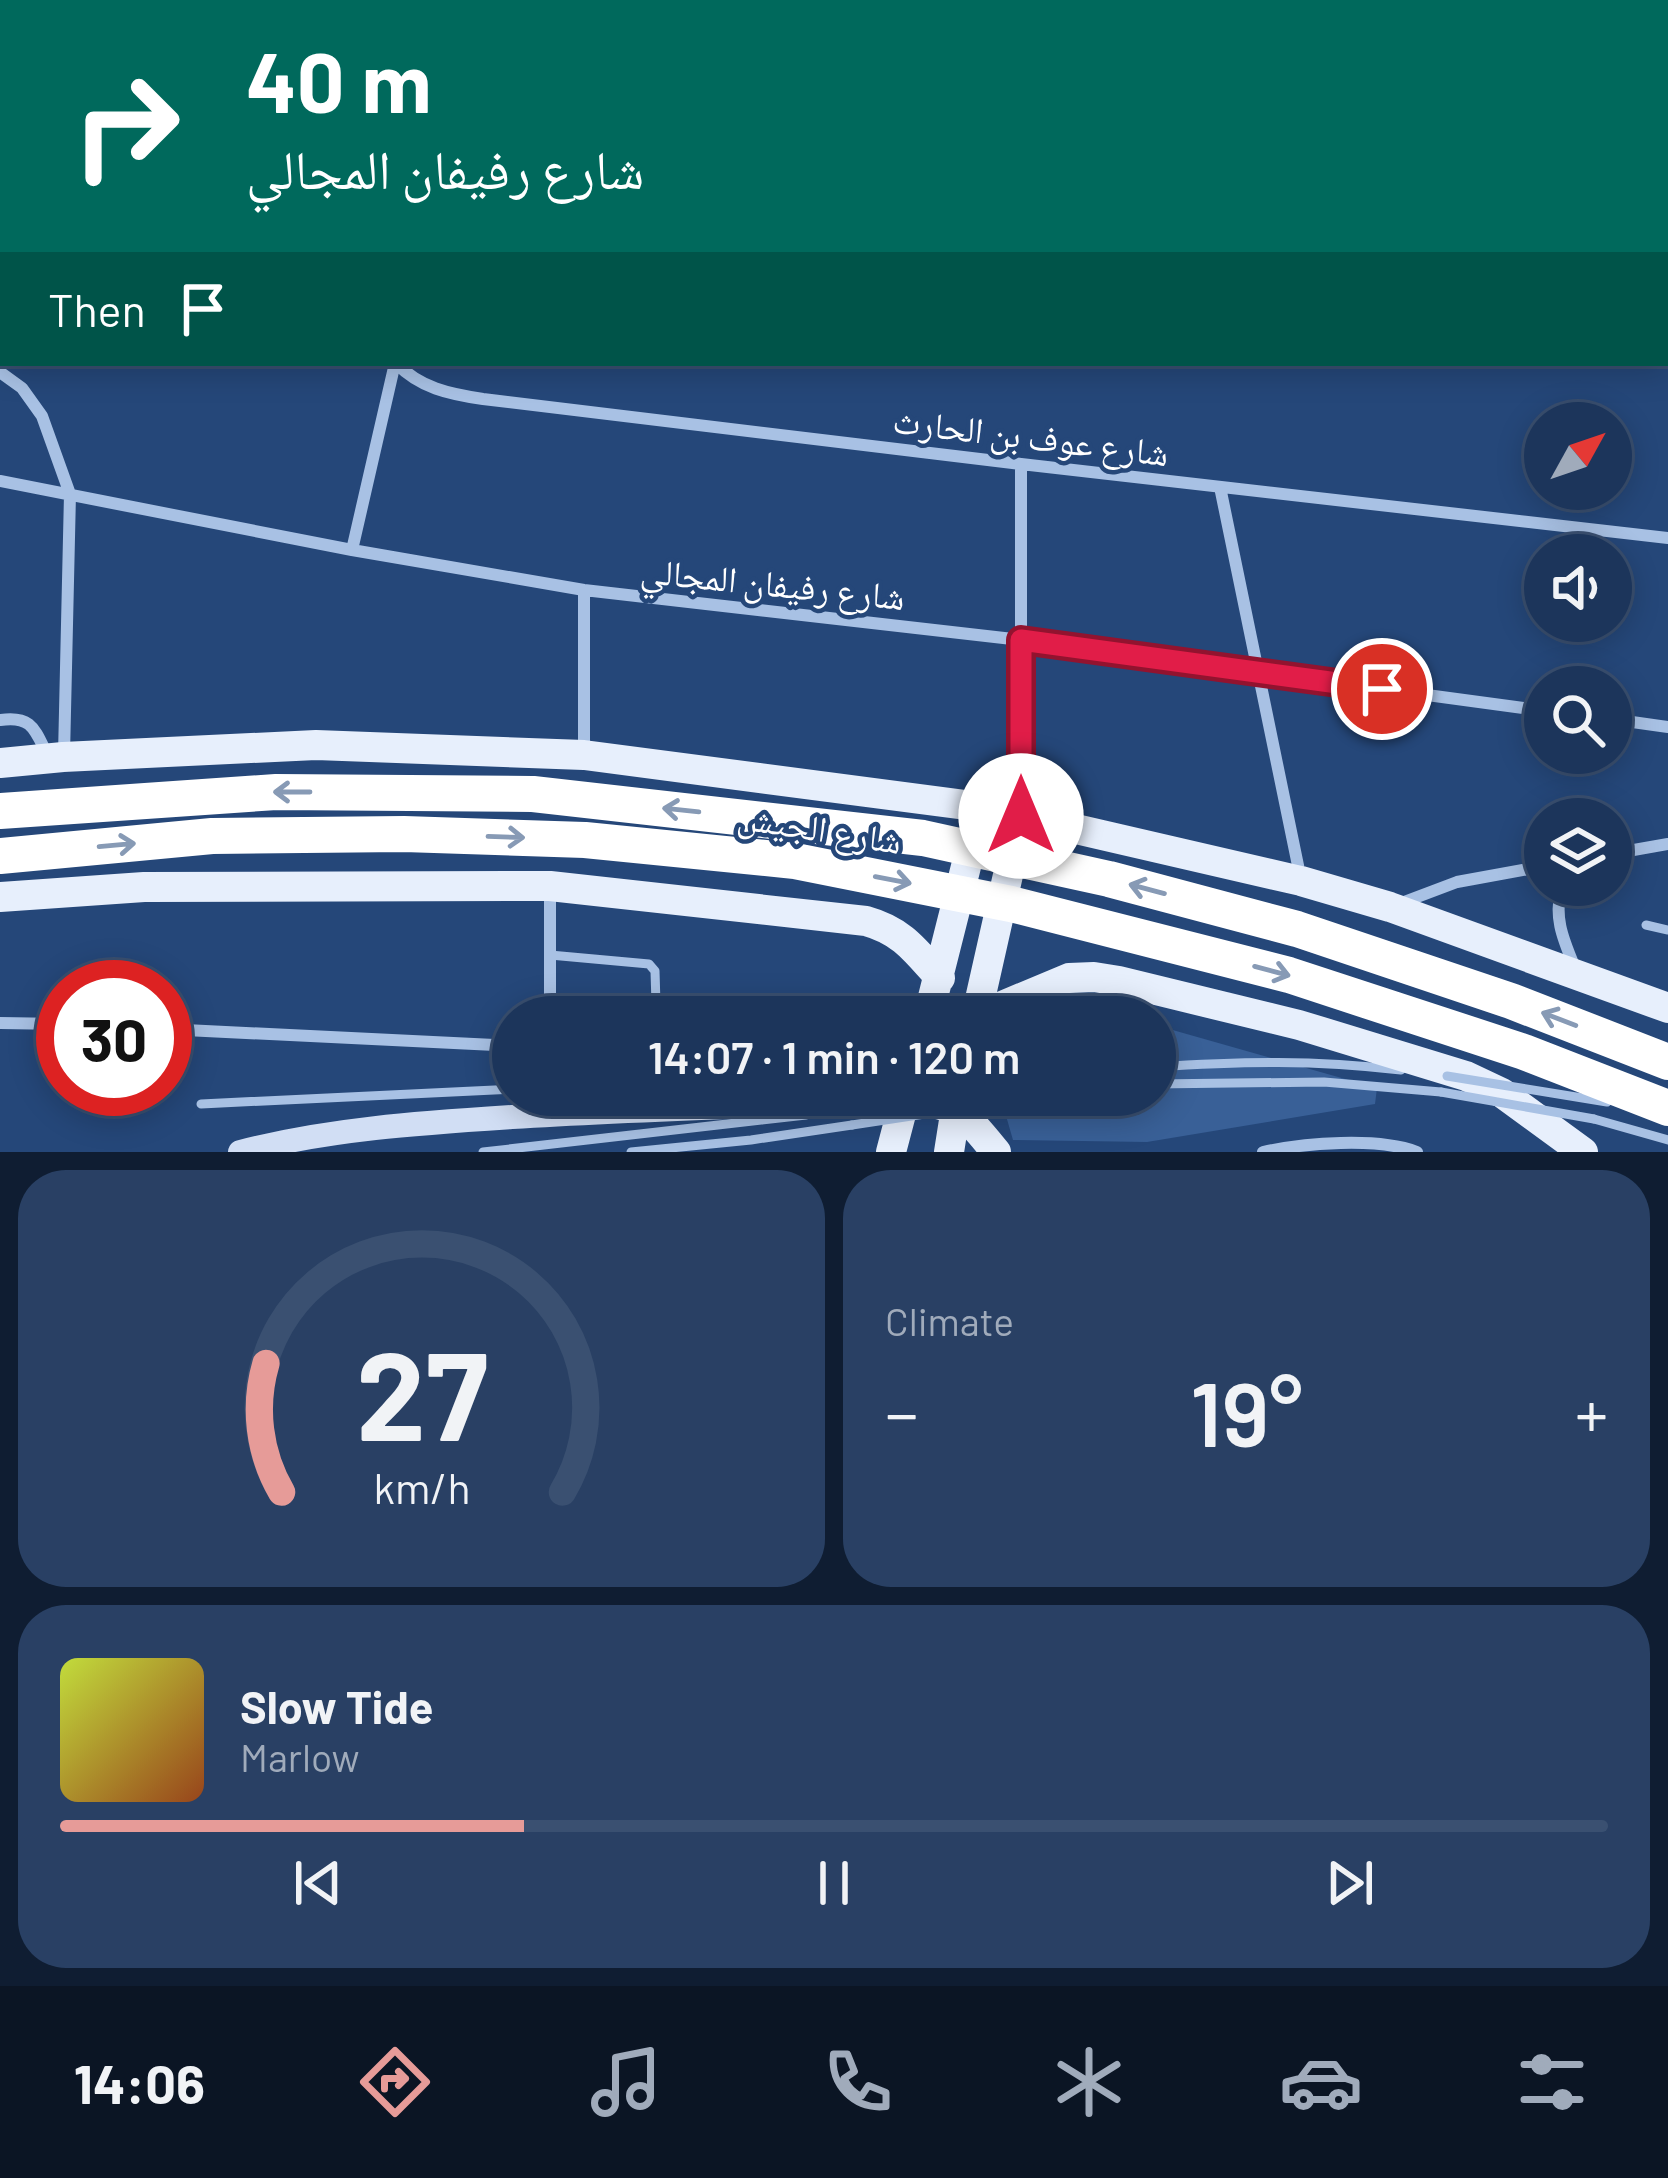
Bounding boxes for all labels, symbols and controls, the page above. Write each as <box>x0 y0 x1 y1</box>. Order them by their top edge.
text: 40 m <box>246 29 432 130</box>
icon: right <box>48 48 204 204</box>
text: شارع رفيفان المجالي <box>246 135 644 200</box>
icon: arrive <box>170 276 236 342</box>
text: Then <box>48 282 146 336</box>
street label: شارع عوف بن الحارث <box>890 397 1171 476</box>
north arrow <box>1524 402 1632 510</box>
map controls <box>1524 402 1632 906</box>
button: sound <box>1524 534 1632 642</box>
street label: شارع رفيفان المجالي <box>638 547 907 626</box>
pin <box>1331 638 1433 740</box>
icon: arrive <box>1349 656 1415 722</box>
button: search <box>1524 666 1632 774</box>
position arrow <box>958 753 1084 879</box>
one-way arrow <box>273 781 312 803</box>
street label: شارع الجيش <box>734 793 905 864</box>
one-way arrow <box>662 798 701 821</box>
button: layers <box>1524 798 1632 906</box>
one-way arrow <box>486 826 525 849</box>
one-way arrow <box>96 833 135 856</box>
one-way arrow <box>873 870 912 892</box>
one-way arrow <box>1129 876 1167 898</box>
speed limit sign: 30 <box>36 960 192 1116</box>
one-way arrow <box>1253 961 1291 983</box>
one-way arrow <box>1541 1007 1578 1029</box>
text: 14:07 · 1 min · 120 m <box>648 1029 1020 1083</box>
text: Climate <box>885 1297 1014 1344</box>
text: 27 <box>356 1316 487 1466</box>
text: 19° <box>1190 1357 1303 1465</box>
text: − <box>885 1372 918 1451</box>
text: + <box>1575 1372 1608 1451</box>
text: km/h <box>373 1460 470 1512</box>
text: Slow Tide <box>240 1679 433 1733</box>
text: Marlow <box>240 1733 360 1780</box>
icon: previous <box>285 1850 351 1916</box>
icon: pause <box>801 1850 867 1916</box>
icon: next <box>1317 1850 1383 1916</box>
icon: directions <box>353 2040 437 2124</box>
icon: music <box>584 2040 668 2124</box>
icon: phone <box>816 2040 900 2124</box>
icon: climate <box>1047 2040 1131 2124</box>
icon: car <box>1279 2040 1363 2124</box>
icon: filters <box>1510 2040 1594 2124</box>
text: 14:06 <box>74 2050 205 2115</box>

